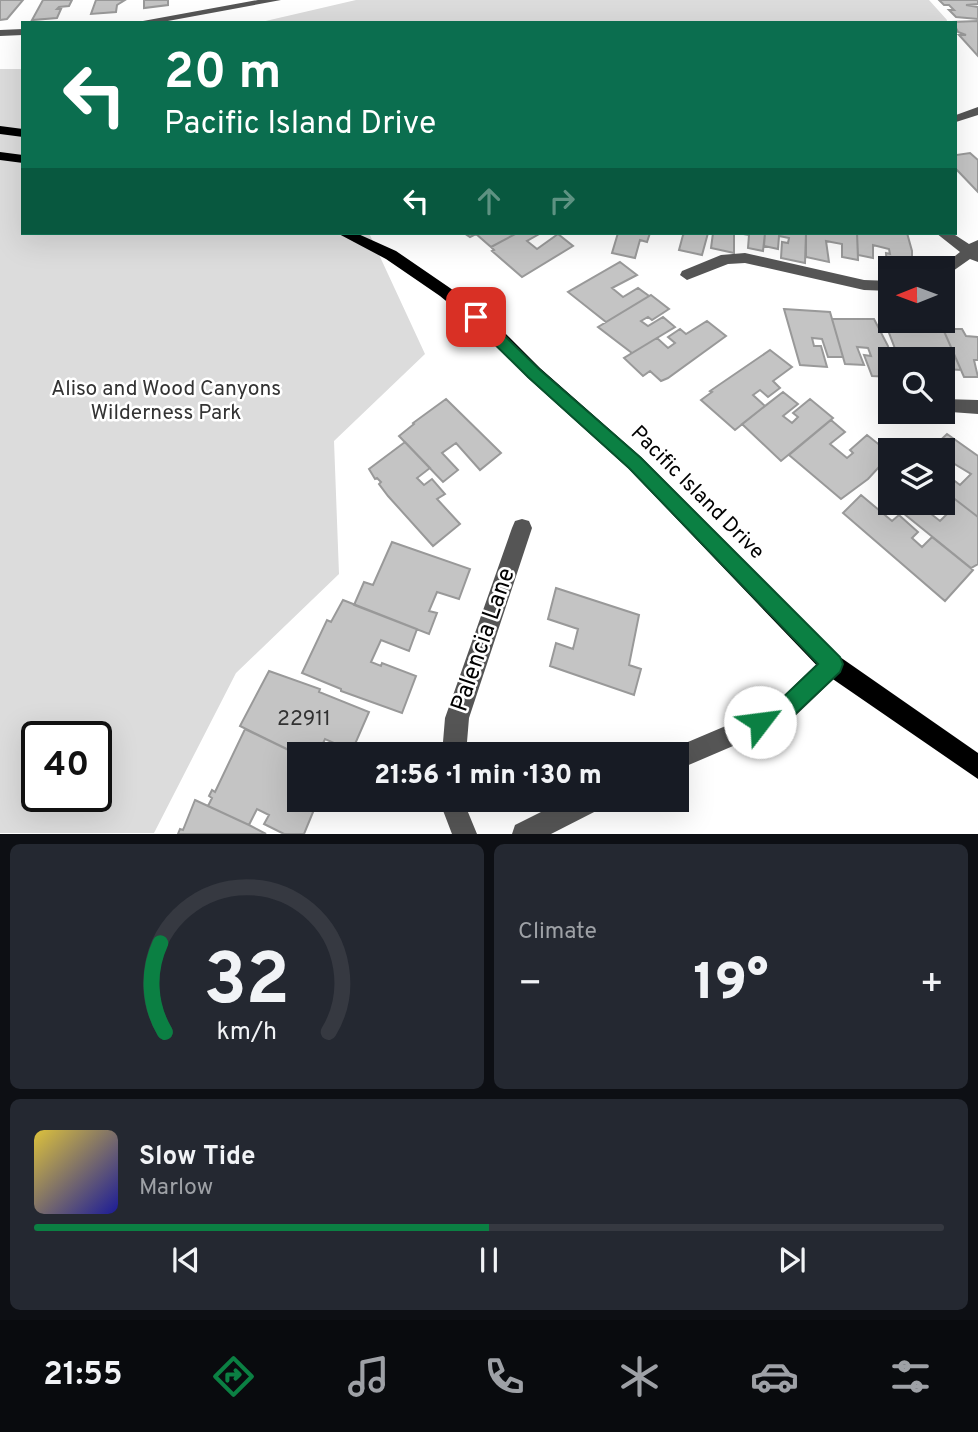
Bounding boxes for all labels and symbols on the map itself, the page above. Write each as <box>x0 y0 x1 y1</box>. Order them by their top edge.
north arrow <box>878 256 956 332</box>
pin <box>446 287 506 347</box>
park label: Aliso and Wood Canyons Wilderness Park <box>51 376 281 427</box>
street label: Pacific Island Drive <box>624 420 770 566</box>
street label: Palencia Lane <box>445 564 523 716</box>
position arrow <box>723 685 797 759</box>
house number: 22911 <box>277 706 331 733</box>
speed limit sign: 40 <box>21 721 112 812</box>

